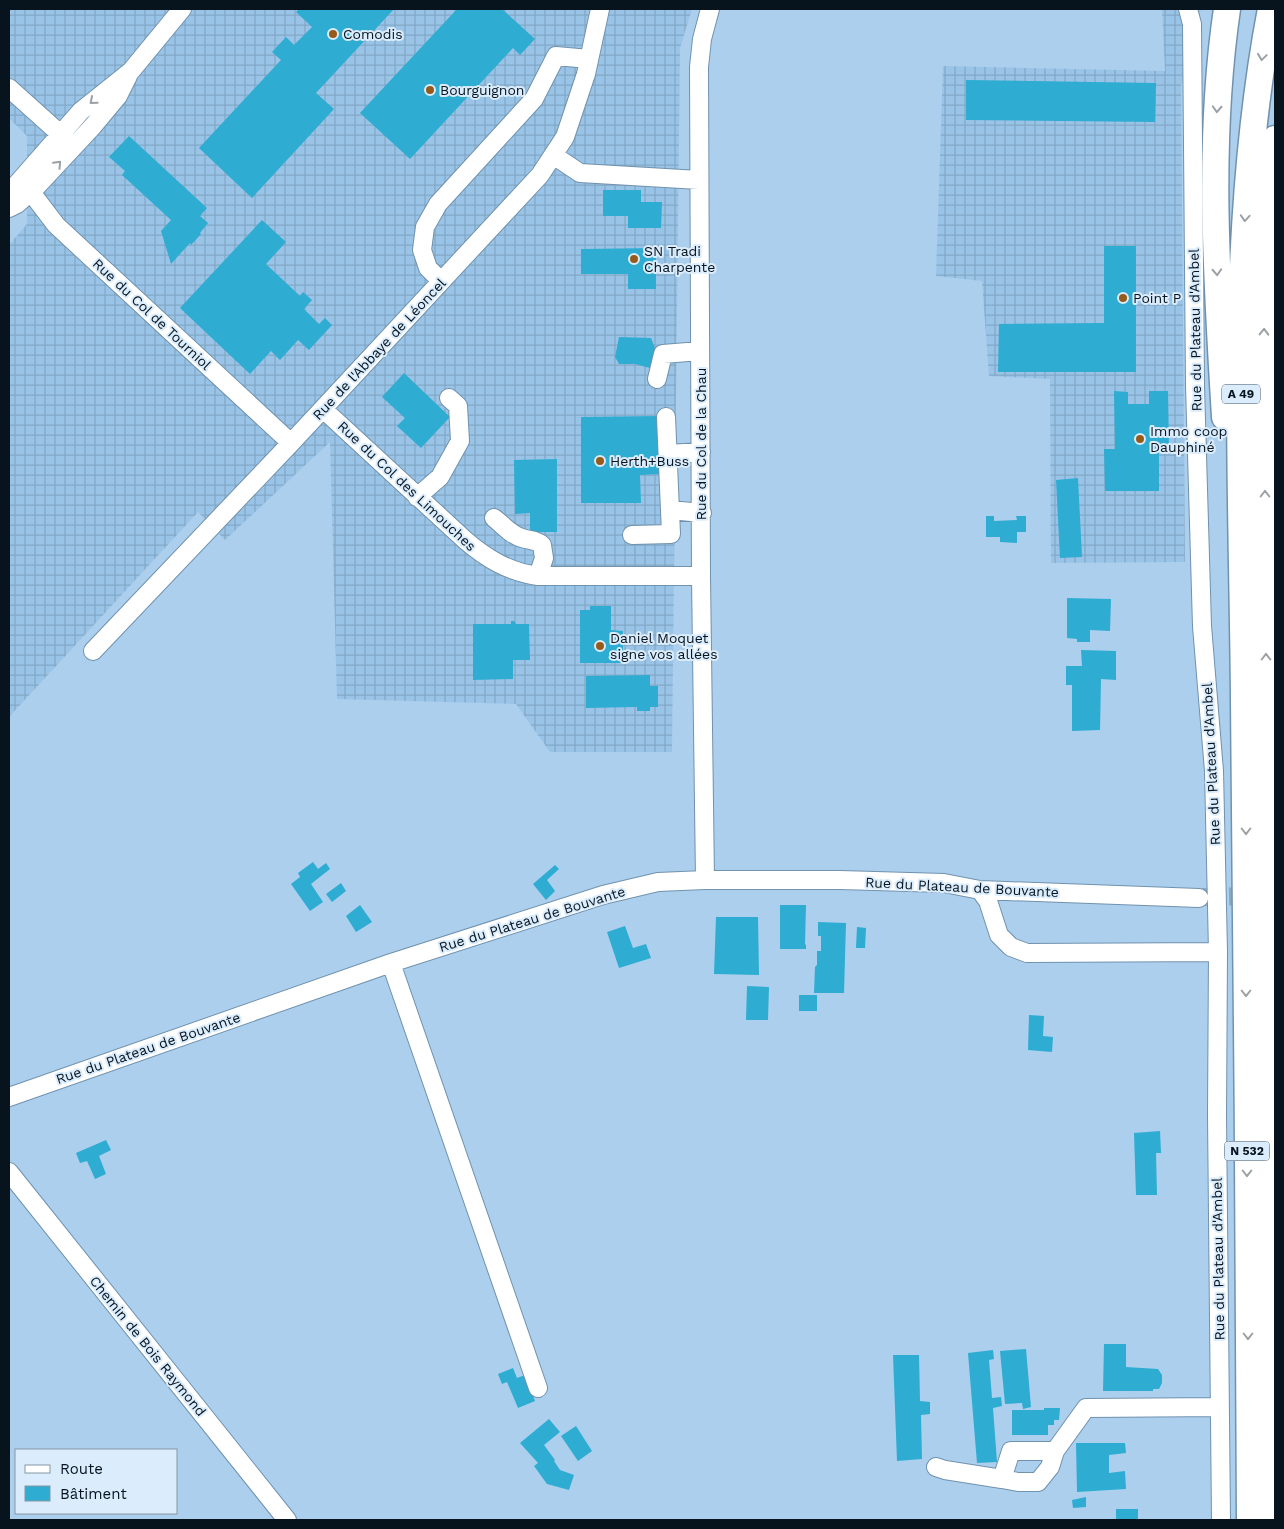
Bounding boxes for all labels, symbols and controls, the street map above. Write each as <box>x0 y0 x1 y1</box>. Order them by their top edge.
place label: Comodis <box>343 26 403 42</box>
marker: Comodis <box>327 28 339 40</box>
one-way arrow <box>1257 53 1268 61</box>
place label: Bourguignon <box>440 82 525 98</box>
marker: Bourguignon <box>424 84 436 96</box>
one-way arrow <box>89 96 98 105</box>
one-way arrow <box>1212 106 1223 114</box>
one-way arrow <box>52 161 61 170</box>
one-way arrow <box>1240 215 1251 223</box>
place label: SN Tradi Charpente <box>644 243 715 275</box>
street label: Rue du Plateau d'Ambel <box>1186 248 1204 412</box>
marker: SN Tradi Charpente <box>628 253 640 265</box>
street label: Rue du Col de Tourniol <box>90 255 215 373</box>
one-way arrow <box>1212 268 1223 276</box>
street label: Rue de l'Abbaye de Léoncel <box>309 274 449 423</box>
place label: Point P <box>1133 290 1181 306</box>
marker: Point P <box>1117 292 1129 304</box>
one-way arrow <box>1259 327 1270 335</box>
street label: Rue du Col de la Chau <box>693 368 709 520</box>
road number: A 49 <box>1222 384 1260 404</box>
street label: Rue du Col des Limouches <box>335 418 479 554</box>
place label: Immo coop Dauphiné <box>1150 423 1227 455</box>
marker: Immo coop Dauphiné <box>1134 433 1146 445</box>
place label: Herth+Buss <box>610 453 689 469</box>
marker: Herth+Buss <box>594 455 606 467</box>
one-way arrow <box>1260 490 1270 498</box>
place label: Daniel Moquet signe vos allées <box>610 630 718 662</box>
marker: Daniel Moquet signe vos allées <box>594 640 606 652</box>
one-way arrow <box>1261 652 1271 660</box>
street label: Rue du Plateau d'Ambel <box>1199 682 1223 846</box>
one-way arrow <box>1241 827 1251 835</box>
street label: Rue du Plateau de Bouvante <box>865 874 1059 900</box>
street label: Rue du Plateau de Bouvante <box>437 883 627 955</box>
one-way arrow <box>1241 990 1251 997</box>
street label: Rue du Plateau de Bouvante <box>54 1009 242 1087</box>
road number: N 532 <box>1224 1142 1270 1160</box>
one-way arrow <box>1242 1170 1252 1177</box>
street label: Rue du Plateau d'Ambel <box>1209 1177 1227 1341</box>
street label: Chemin de Bois Raymond <box>87 1273 209 1419</box>
one-way arrow <box>1243 1332 1253 1340</box>
legend <box>15 1449 178 1514</box>
text: Route <box>60 1460 103 1478</box>
text: Bâtiment <box>60 1485 127 1503</box>

